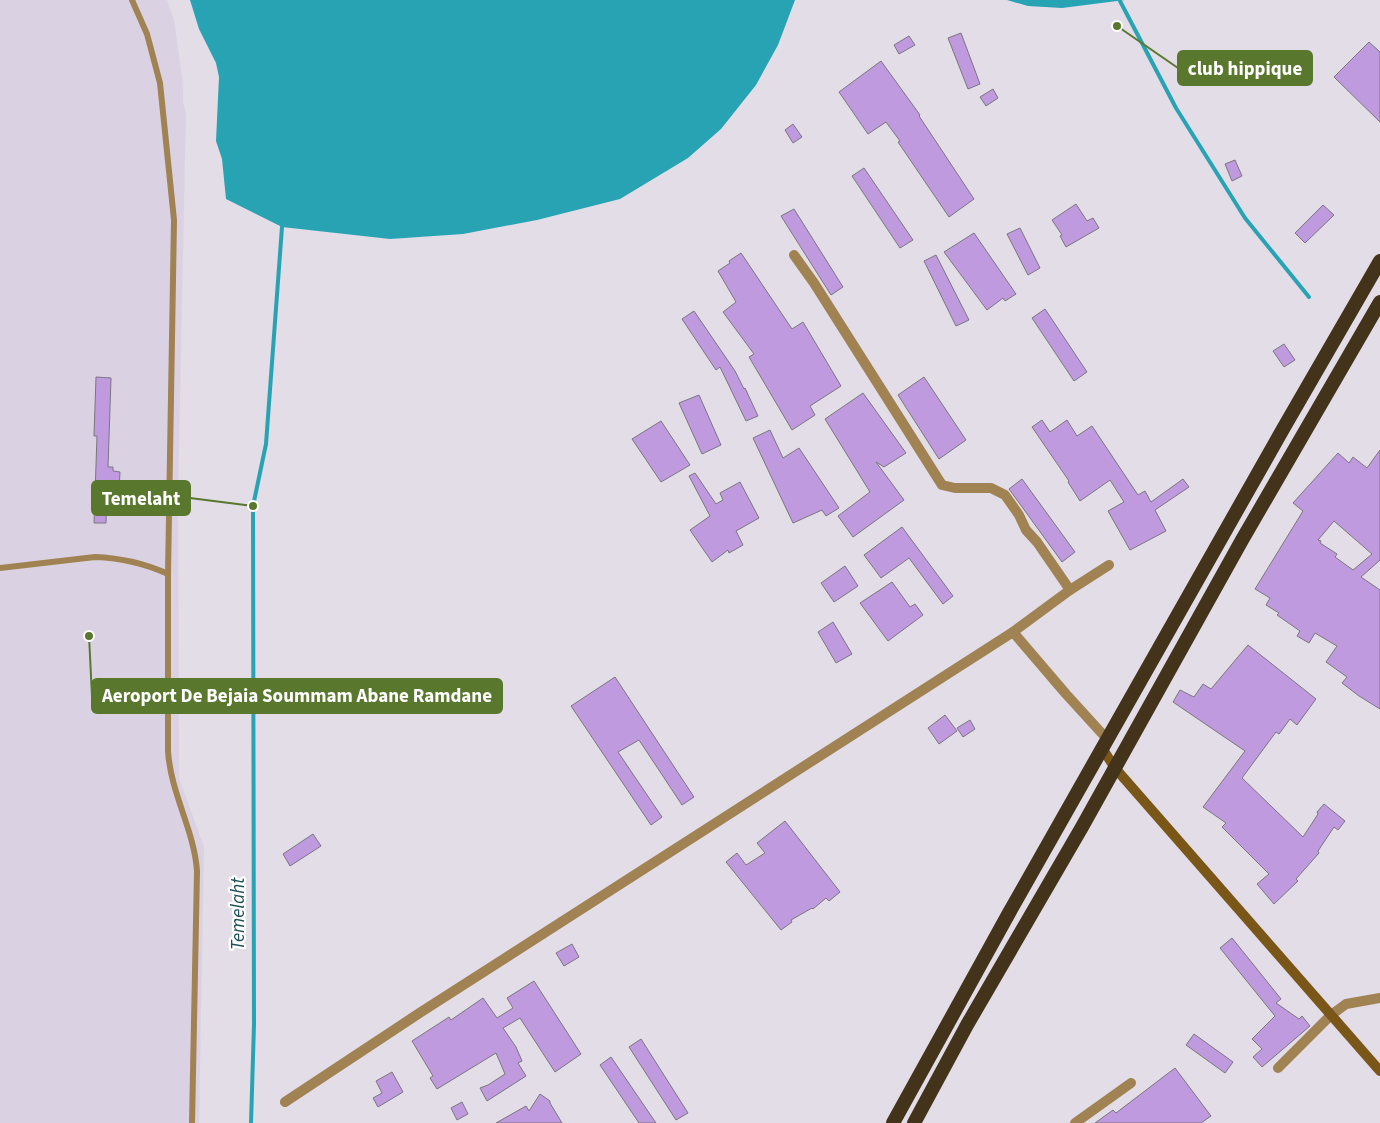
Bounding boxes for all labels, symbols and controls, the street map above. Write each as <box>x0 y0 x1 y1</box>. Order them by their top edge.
callout: club hippique <box>1178 51 1312 85</box>
text: club hippique <box>1188 56 1302 83</box>
callout: Temelaht <box>92 481 190 515</box>
text: Temelaht <box>102 486 180 513</box>
callout: Aeroport De Bejaia Soummam Abane Ramdane <box>92 679 502 713</box>
text: Aeroport De Bejaia Soummam Abane Ramdane <box>101 683 492 710</box>
water label: Temelaht <box>225 877 252 950</box>

